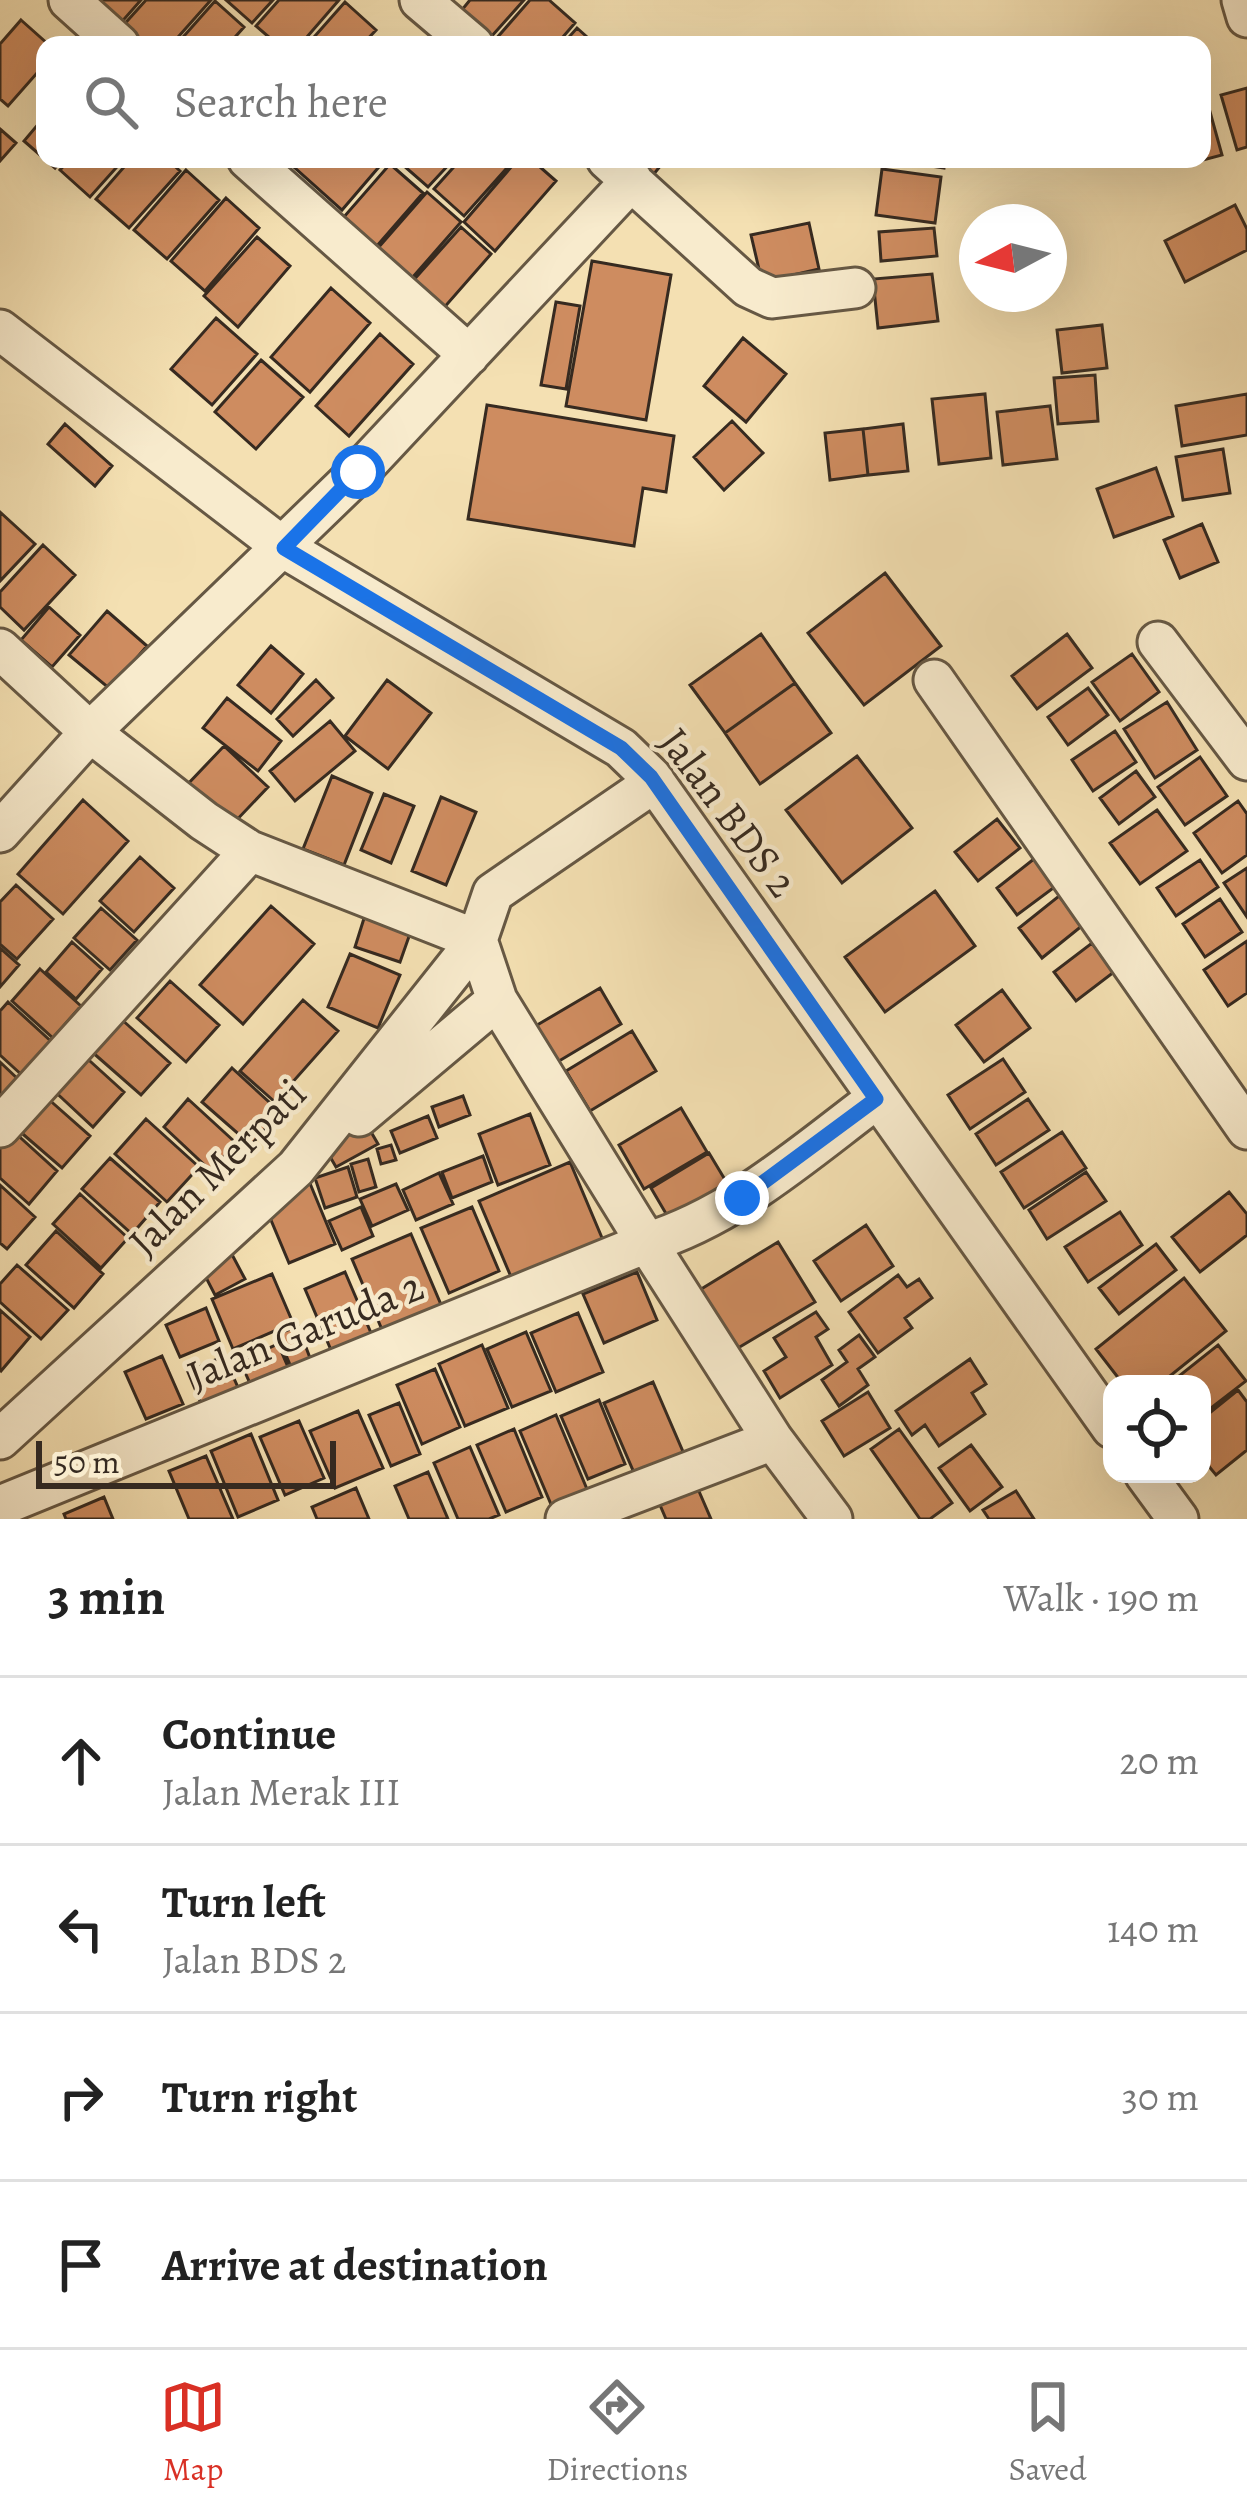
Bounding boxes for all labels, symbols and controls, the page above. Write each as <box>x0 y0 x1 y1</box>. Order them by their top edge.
search box <box>36 36 1211 168</box>
icon: search <box>78 69 144 135</box>
text: Search here <box>174 71 388 133</box>
north arrow <box>959 204 1067 312</box>
route start <box>331 445 385 499</box>
street label: Jalan BDS 2 <box>647 716 811 908</box>
street label: Jalan Merpati <box>115 1065 319 1269</box>
route end <box>715 1171 769 1225</box>
street label: Jalan Garuda 2 <box>179 1257 431 1403</box>
map controls <box>1103 1375 1211 1483</box>
button: locate <box>1103 1375 1211 1483</box>
scale bar <box>36 1435 336 1488</box>
text: 50 m <box>54 1439 120 1484</box>
text: 3 min <box>48 1562 165 1632</box>
text: Walk · 190 m <box>1003 1571 1199 1624</box>
text: Continue <box>162 1703 336 1765</box>
icon: ahead <box>48 1728 114 1794</box>
text: 20 m <box>1120 1734 1199 1787</box>
text: Jalan Merak III <box>162 1765 400 1818</box>
text: Turn left <box>162 1871 326 1933</box>
icon: left <box>48 1896 114 1962</box>
text: 140 m <box>1107 1902 1199 1955</box>
text: Jalan BDS 2 <box>162 1933 346 1986</box>
icon: right <box>48 2064 114 2130</box>
text: Turn right <box>162 2066 357 2128</box>
text: 30 m <box>1122 2070 1199 2123</box>
icon: arrive <box>48 2232 114 2298</box>
text: Arrive at destination <box>162 2234 548 2296</box>
tab: Map <box>160 2374 226 2491</box>
tab: Directions <box>547 2374 688 2491</box>
tab: Saved <box>1009 2374 1087 2491</box>

